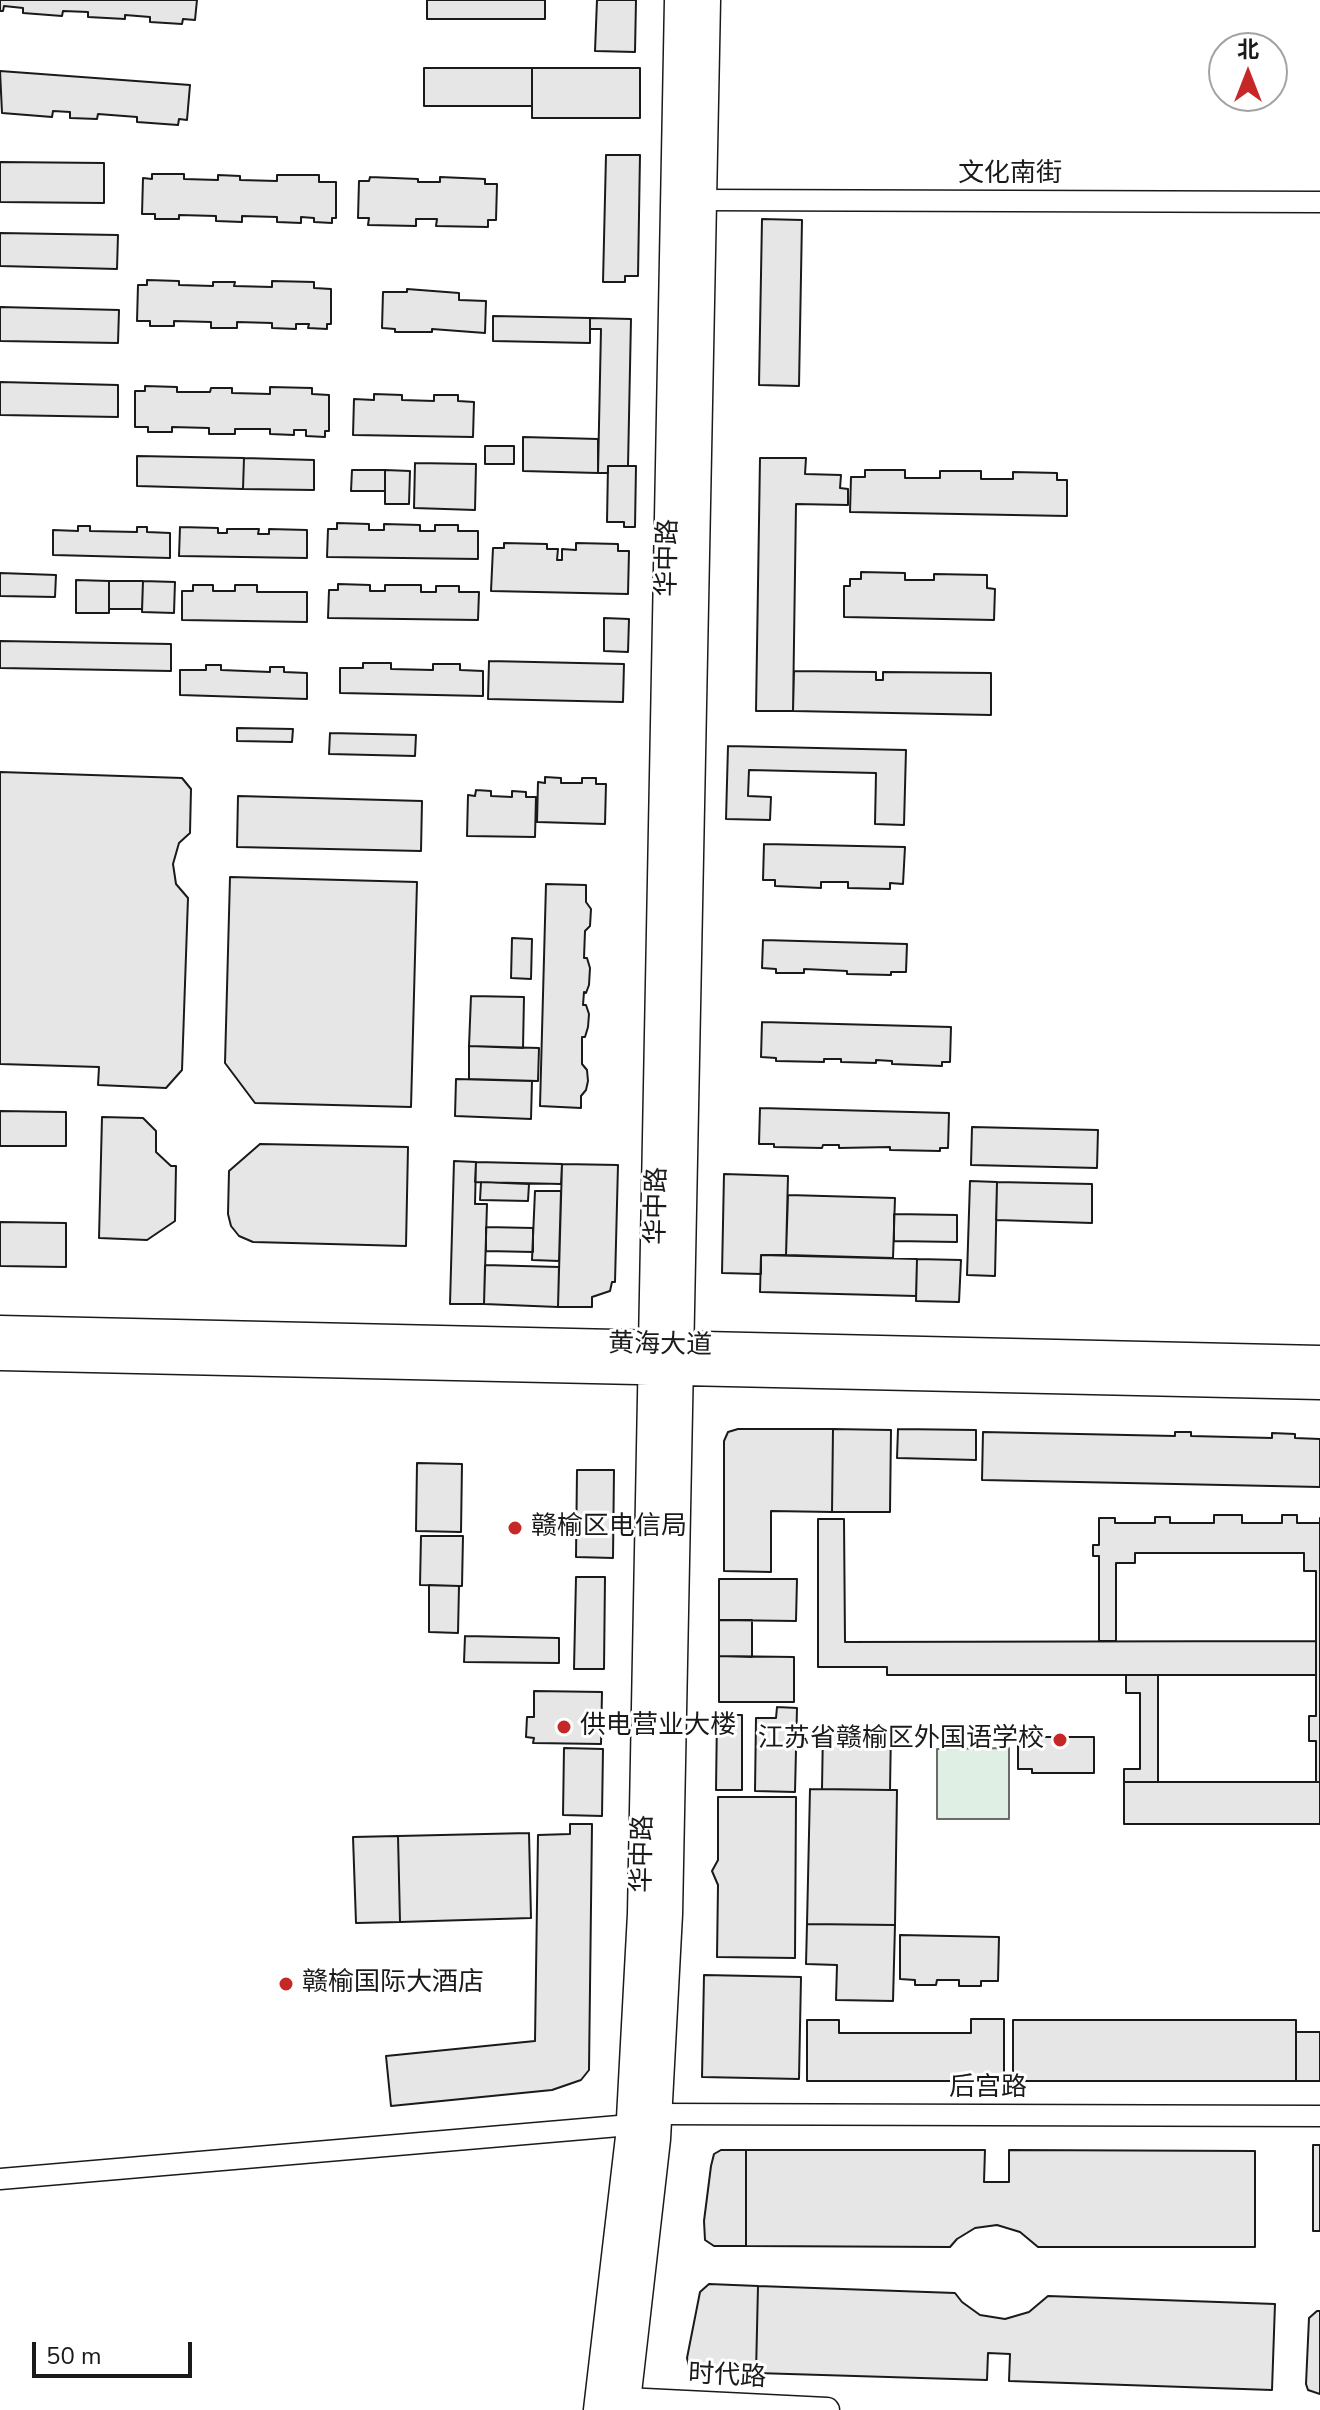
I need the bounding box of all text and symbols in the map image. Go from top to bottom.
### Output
north arrow [1208,32,1288,112]
text: 北 [1237,35,1259,65]
street label: 文化南街 [958,159,1062,191]
street label: 华中路 [653,519,685,597]
street label: 华中路 [642,1167,674,1245]
street label: 黄海大道 [608,1329,712,1363]
place label: 赣榆区电信局 [531,1512,687,1544]
marker: 赣榆区电信局 [506,1519,524,1537]
place label: 供电营业大楼 [580,1711,736,1743]
marker: 供电营业大楼 [555,1718,573,1736]
place label: 江苏省赣榆区外国语学校 [758,1724,1044,1756]
marker: 江苏省赣榆区外国语学校 [1051,1731,1069,1749]
street label: 华中路 [628,1815,660,1893]
place label: 赣榆国际大酒店 [302,1968,484,2000]
marker: 赣榆国际大酒店 [277,1975,295,1993]
street label: 后宫路 [949,2073,1027,2105]
scale bar [36,2326,196,2376]
text: 50 m [46,2340,102,2372]
street label: 时代路 [687,2359,767,2395]

